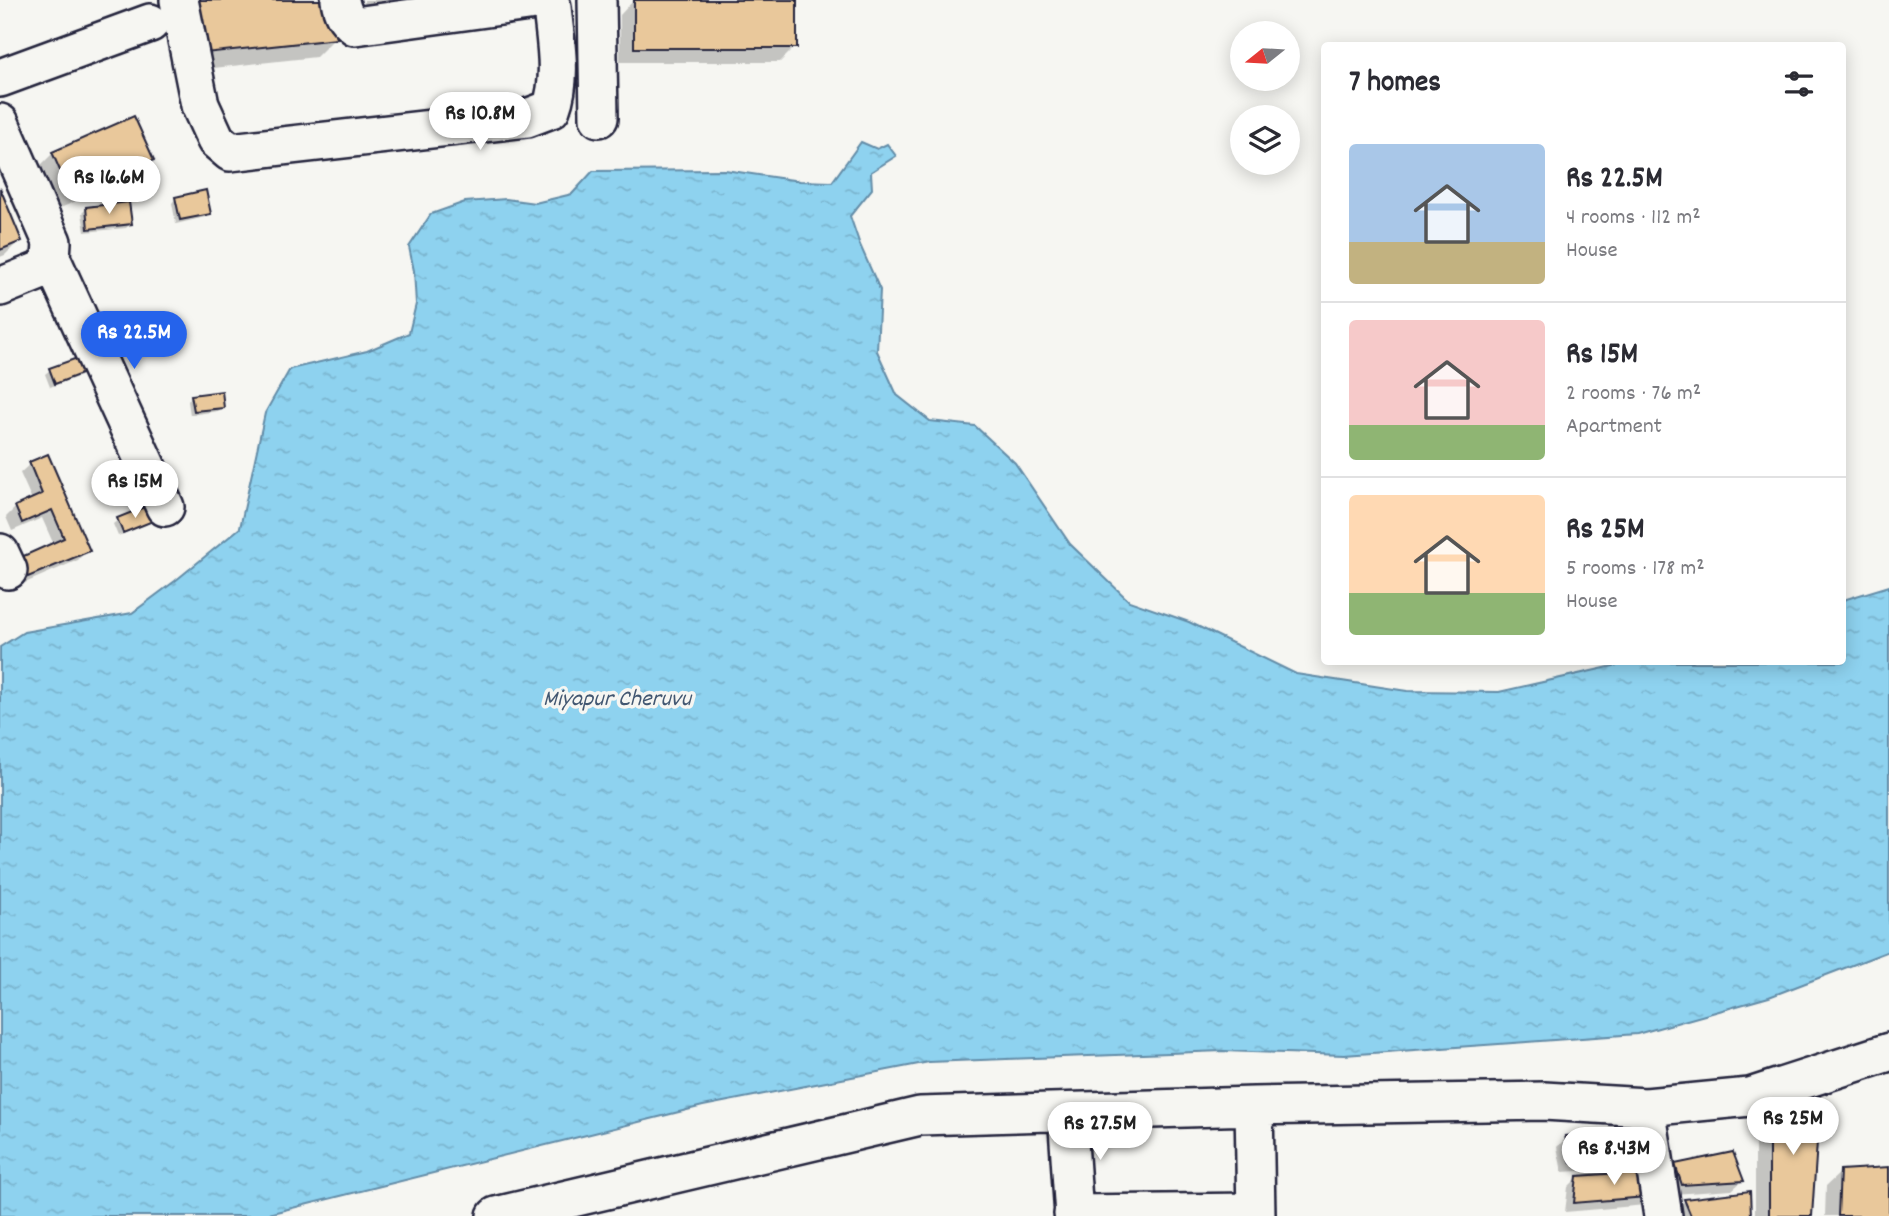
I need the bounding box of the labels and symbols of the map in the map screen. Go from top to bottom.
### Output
north arrow [1230,21,1300,91]
pin: Rs 10.8M [408,92,552,152]
pin: Rs 16.6M [37,156,181,216]
pin: Rs 22.5M [62,312,206,371]
pin: Rs 15M [78,461,192,520]
water label: Miyapur Cheruvu [543,683,693,717]
pin: Rs 25M [1736,1098,1850,1157]
pin: Rs 27.5M [1028,1102,1172,1162]
pin: Rs 8.43M [1542,1128,1686,1187]

